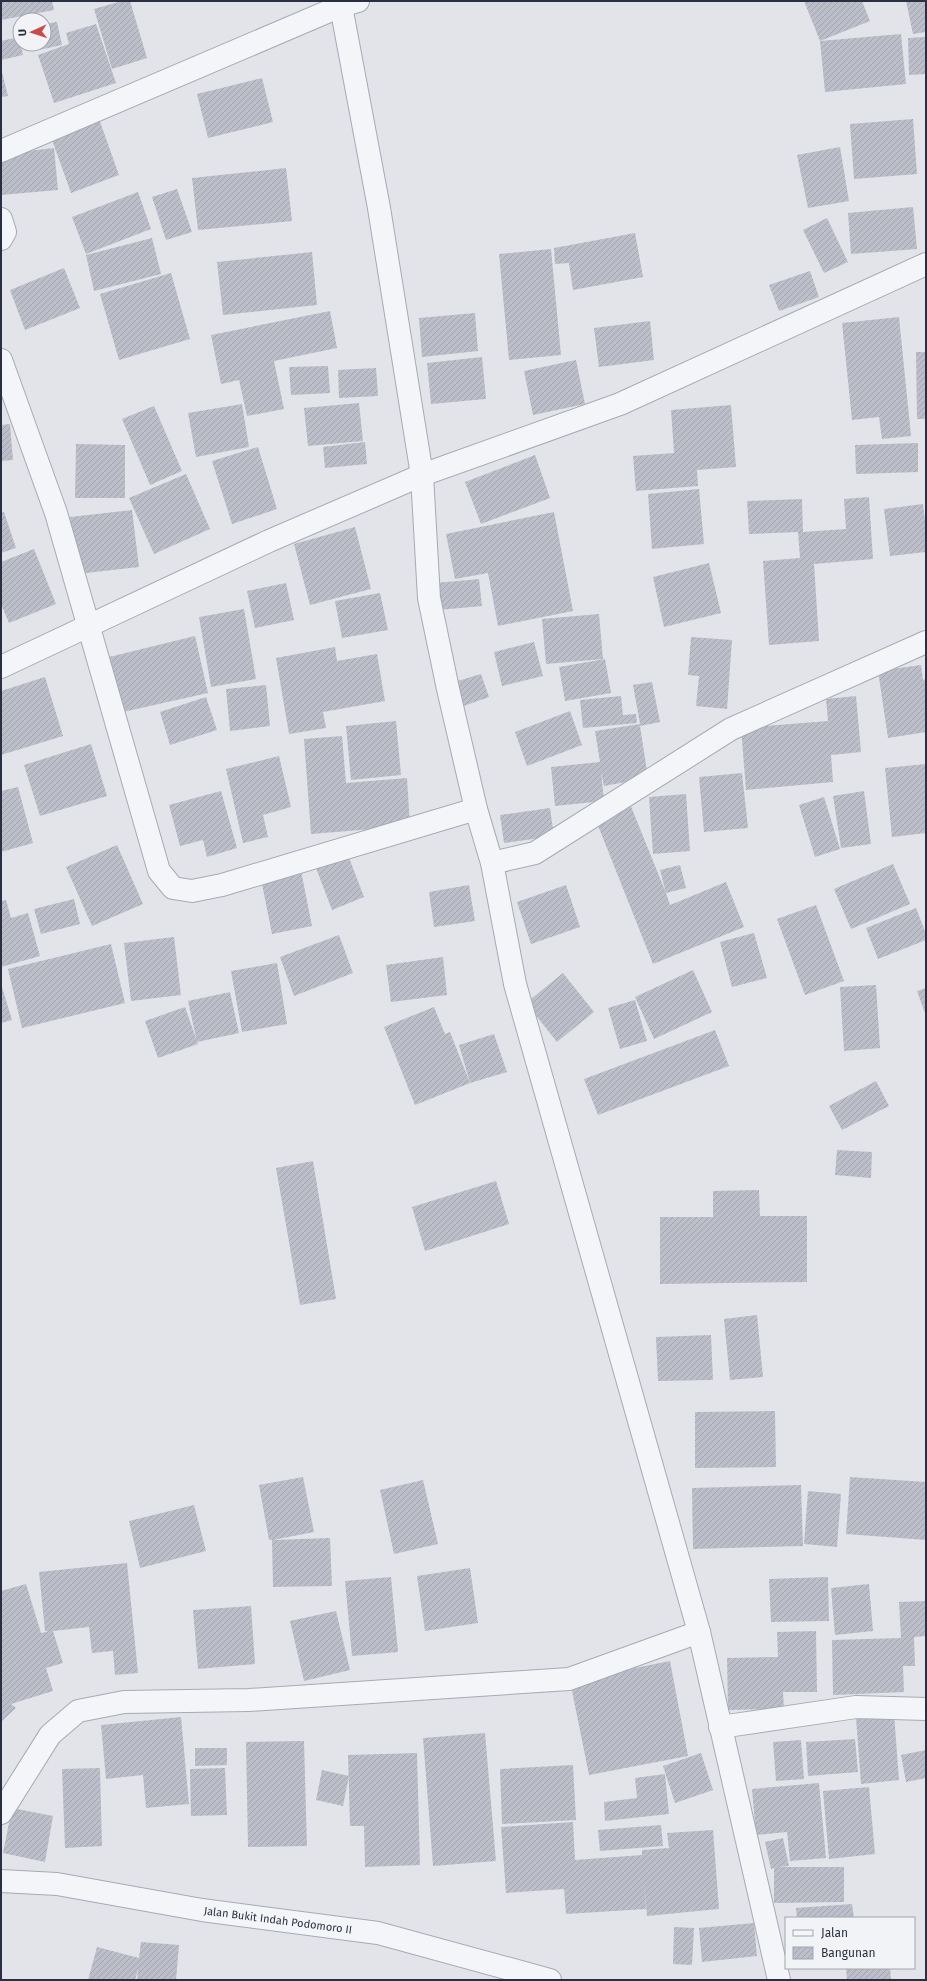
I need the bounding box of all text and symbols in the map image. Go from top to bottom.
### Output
north arrow [12,12,52,52]
text: U [16,29,29,36]
street label: Jalan Bukit Indah Podomoro II [203,1904,353,1937]
legend [785,1917,915,1969]
text: Jalan [821,1926,848,1940]
text: Bangunan [821,1946,876,1960]

